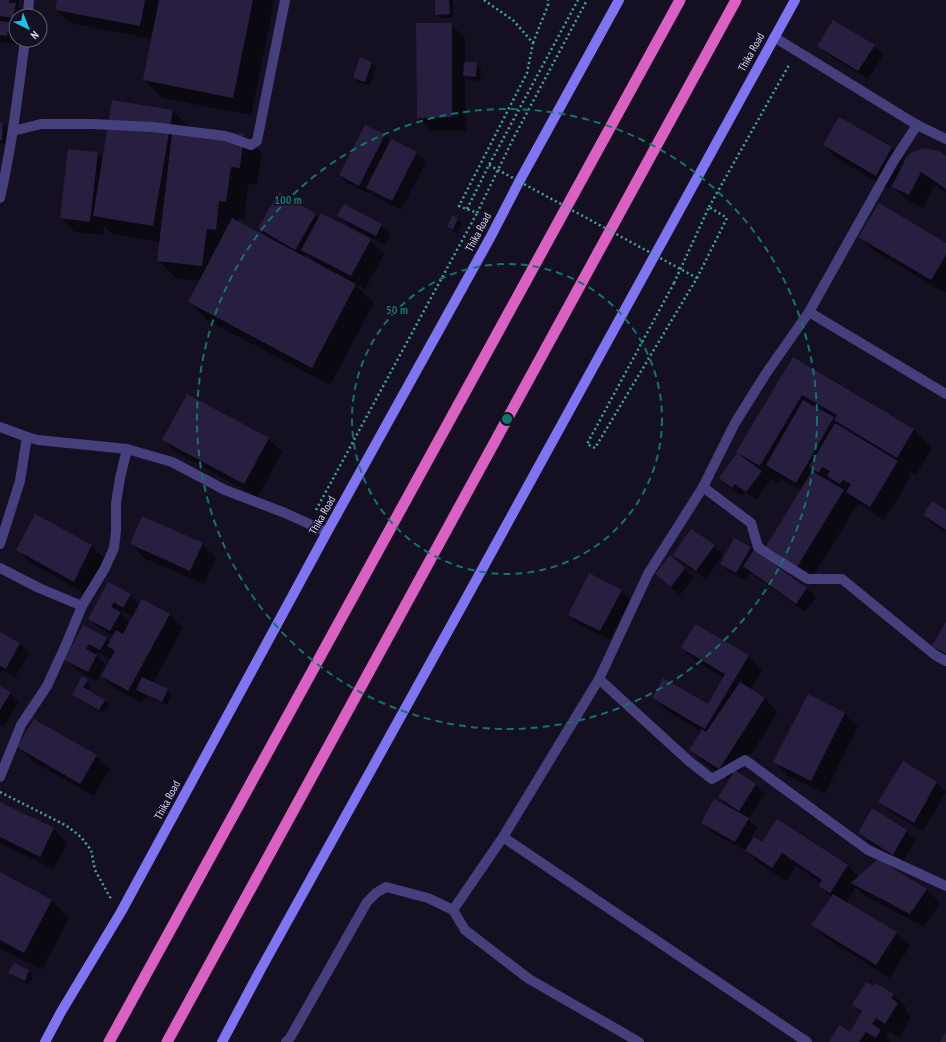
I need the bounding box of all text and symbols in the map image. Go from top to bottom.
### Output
north arrow [8,8,48,48]
text: N [28,28,42,42]
street label: Thika Road [735,30,767,74]
text: 100 m [274,192,302,207]
street label: Thika Road [462,210,494,254]
text: 50 m [386,302,408,317]
centre of rings [500,412,514,426]
street label: Thika Road [306,493,338,537]
street label: Thika Road [151,778,183,822]

